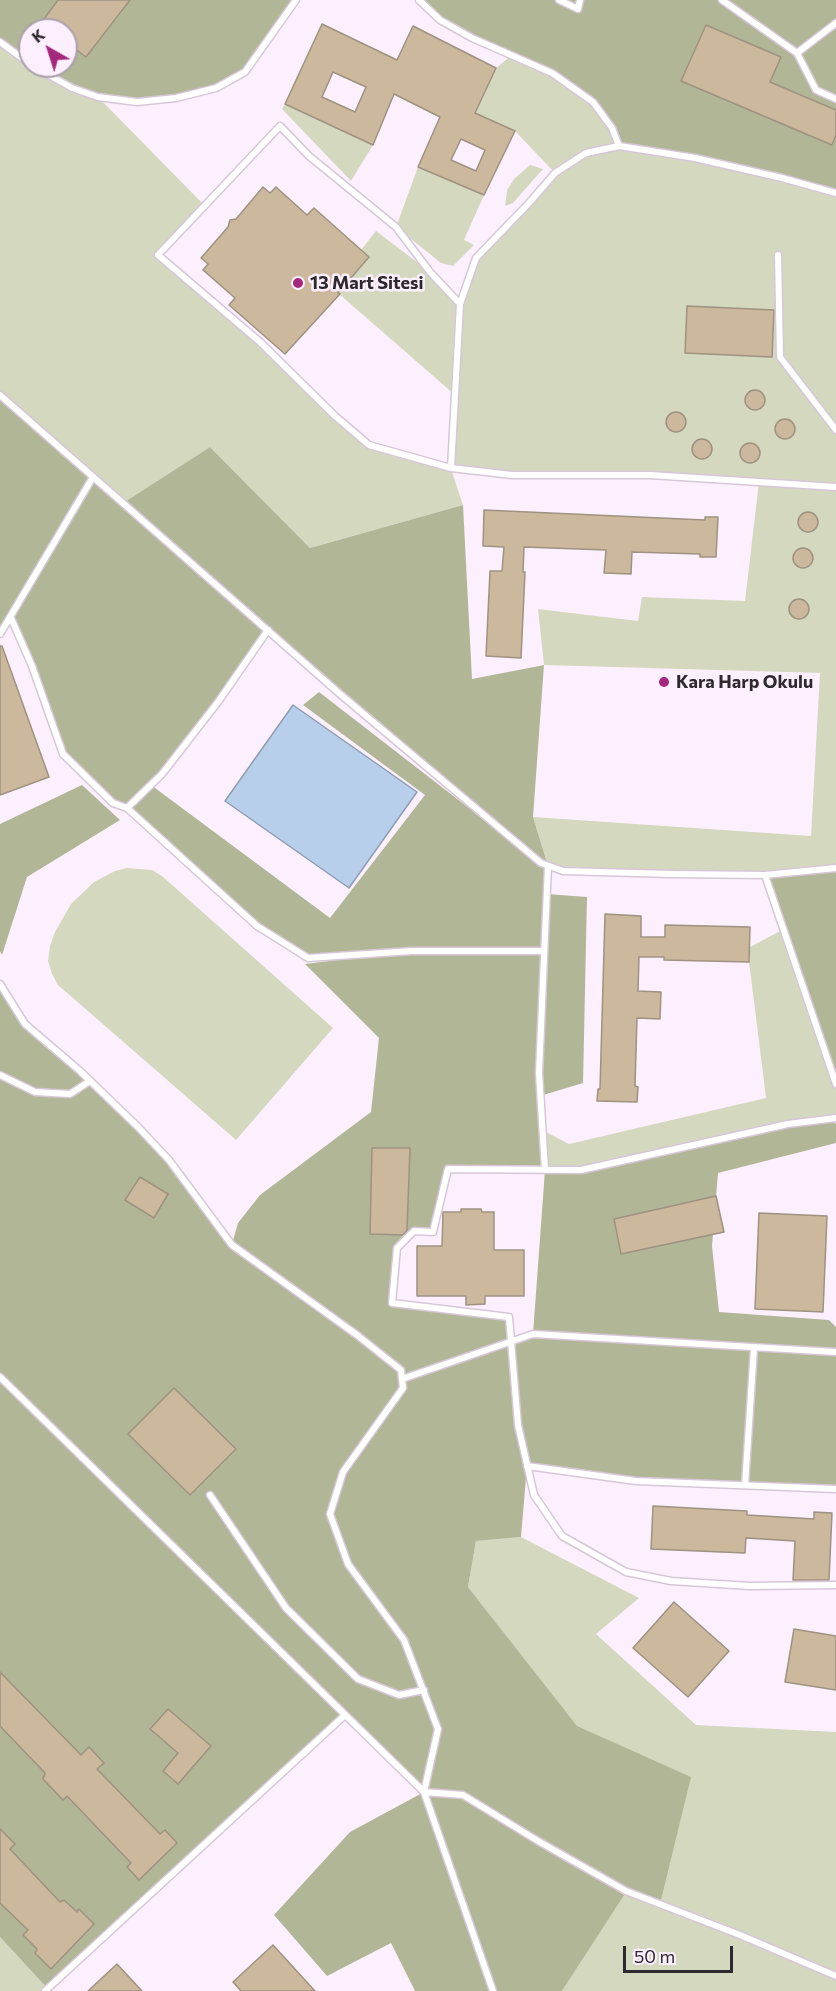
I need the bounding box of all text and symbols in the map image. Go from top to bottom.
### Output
north arrow [18,18,78,78]
text: K [27,24,48,46]
place label: 13 Mart Sitesi [310,272,423,294]
marker: 13 Mart Sitesi [291,276,305,290]
place label: Kara Harp Okulu [676,671,813,693]
marker: Kara Harp Okulu [657,675,671,689]
scale bar [626,1934,736,1972]
text: 50 m [634,1945,675,1967]

